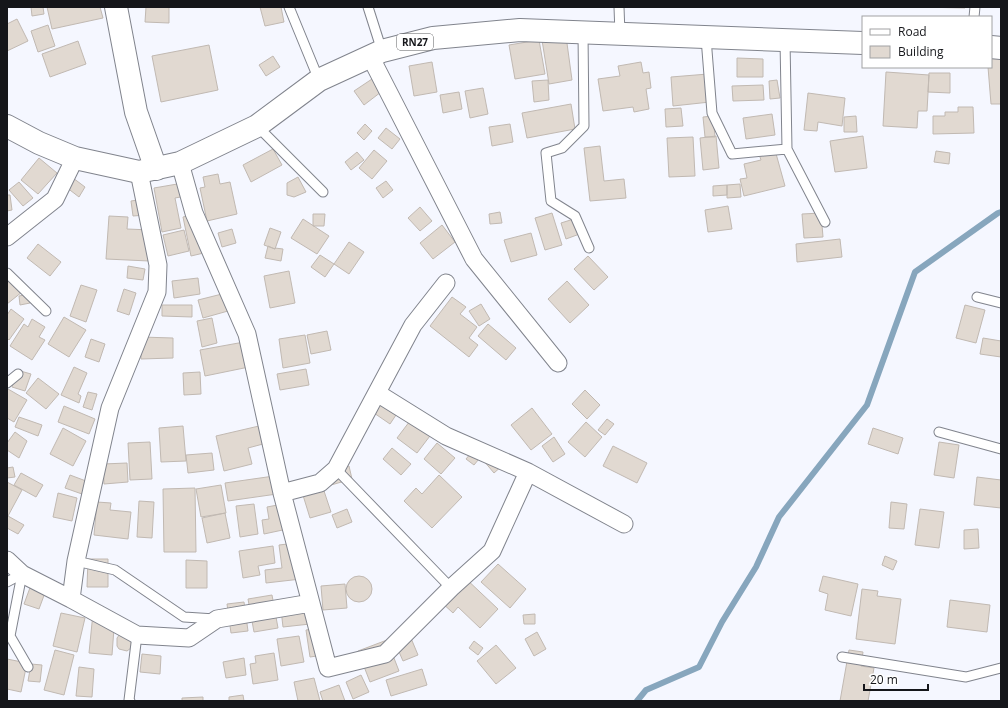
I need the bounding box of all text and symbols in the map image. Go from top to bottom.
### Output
legend [862,16,992,68]
text: Road [898,23,927,40]
road number: RN27 [397,34,433,50]
text: Building [898,43,944,60]
scale bar [864,666,928,692]
text: 20 m [870,671,898,688]

